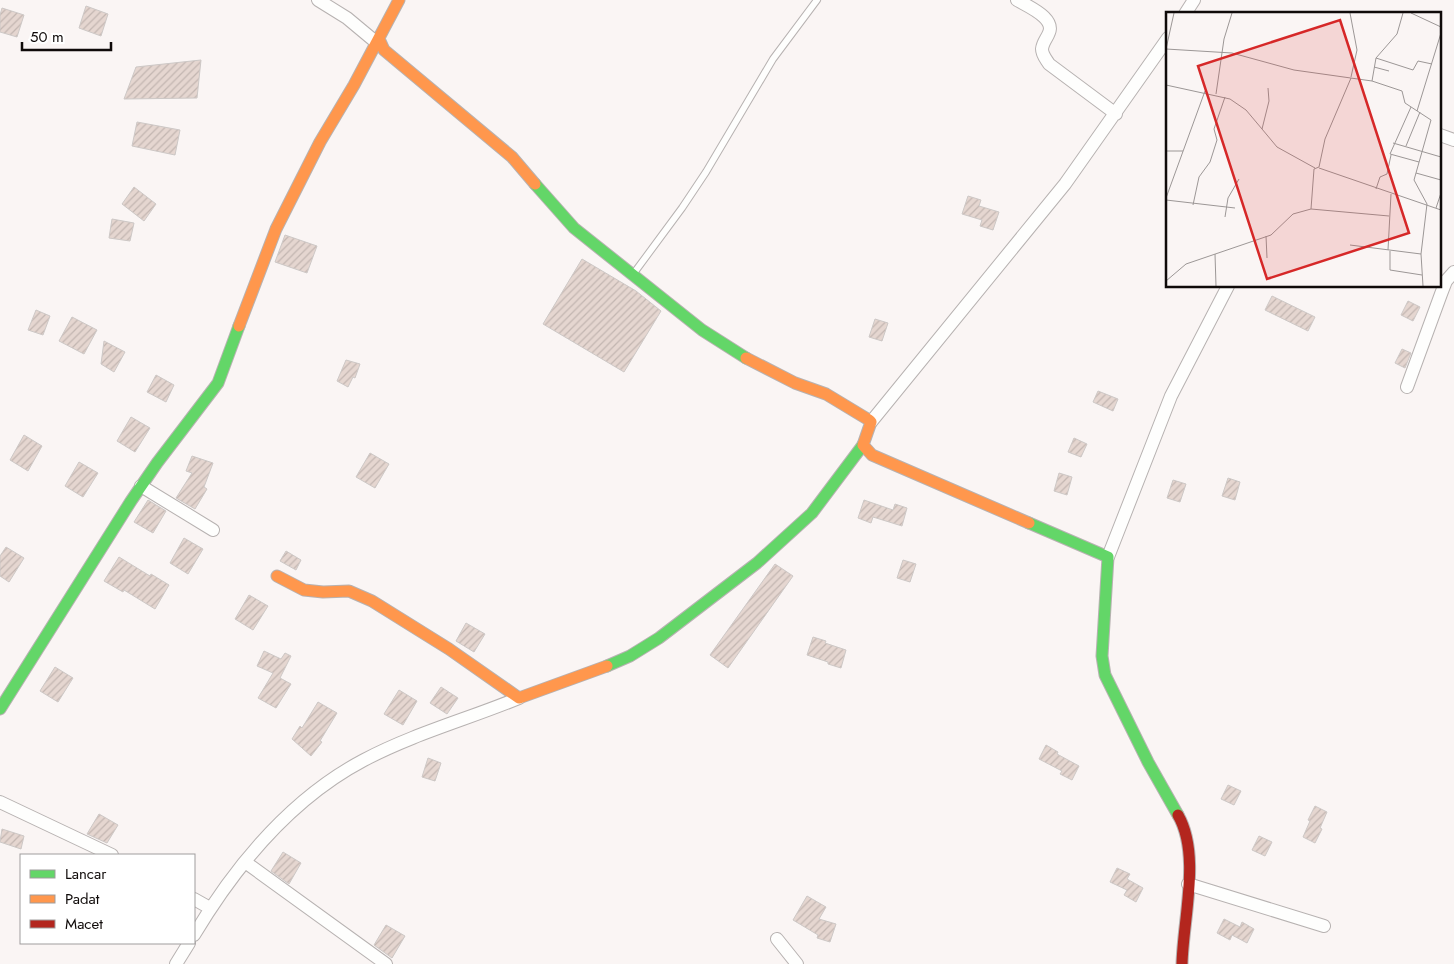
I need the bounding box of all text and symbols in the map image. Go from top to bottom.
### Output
inset map [1166,12,1442,288]
scale bar [22,20,111,52]
text: 50 m [30,26,64,48]
legend [20,854,195,944]
text: Lancar [65,863,107,885]
text: Padat [65,888,100,910]
text: Macet [65,913,103,935]

